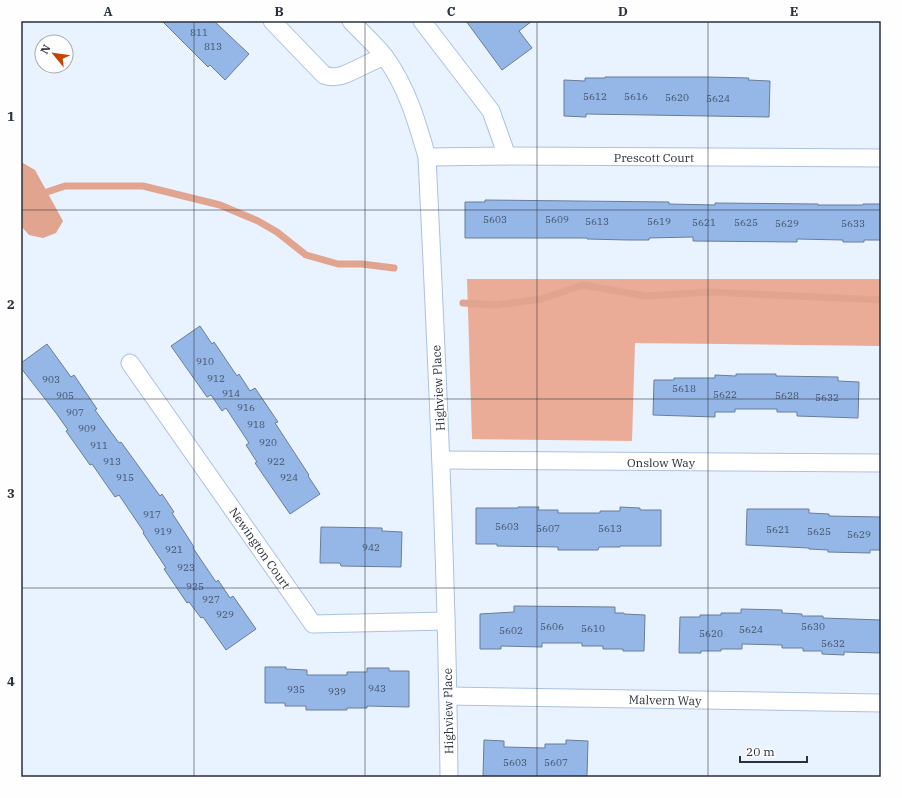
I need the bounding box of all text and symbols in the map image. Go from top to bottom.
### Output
text: A [103,3,113,20]
text: B [274,3,284,20]
text: C [447,3,456,20]
text: D [618,3,628,20]
text: E [790,3,798,20]
house number: 811 [190,26,208,39]
north arrow [34,34,74,74]
house number: 813 [204,40,222,53]
text: N [37,42,54,56]
house number: 5612 [583,90,607,103]
house number: 5616 [624,90,648,103]
house number: 5620 [665,91,689,104]
house number: 5624 [706,92,730,105]
text: 1 [7,108,15,125]
street label: Prescott Court [614,150,694,165]
house number: 5603 [483,213,507,226]
house number: 5609 [545,213,569,226]
house number: 5613 [585,215,609,228]
house number: 5619 [647,215,671,228]
house number: 5621 [692,216,716,229]
house number: 5625 [734,216,758,229]
house number: 5629 [775,217,799,230]
house number: 5633 [841,217,865,230]
text: 2 [7,296,15,313]
street label: Highview Place [428,345,448,431]
house number: 910 [196,355,214,368]
house number: 912 [207,372,225,385]
house number: 903 [42,373,60,386]
house number: 5618 [672,382,696,395]
house number: 914 [222,387,240,400]
house number: 5622 [713,388,737,401]
house number: 905 [56,389,74,402]
house number: 5628 [775,389,799,402]
house number: 5632 [815,391,839,404]
house number: 916 [237,401,255,414]
house number: 907 [66,406,84,419]
house number: 918 [247,418,265,431]
house number: 909 [78,422,96,435]
house number: 920 [259,436,277,449]
house number: 911 [90,439,108,452]
house number: 913 [103,455,121,468]
house number: 922 [267,455,285,468]
street label: Onslow Way [627,455,696,470]
house number: 915 [116,471,134,484]
house number: 924 [280,471,298,484]
text: 3 [7,485,15,502]
street label: Newington Court [226,504,294,592]
house number: 917 [143,508,161,521]
house number: 5603 [495,520,519,533]
house number: 5607 [536,522,560,535]
house number: 5613 [598,522,622,535]
house number: 5621 [766,523,790,536]
house number: 919 [154,525,172,538]
house number: 5625 [807,525,831,538]
house number: 5629 [847,528,871,541]
house number: 942 [362,541,380,554]
house number: 921 [165,543,183,556]
house number: 923 [177,561,195,574]
house number: 925 [186,580,204,593]
house number: 927 [202,593,220,606]
house number: 929 [216,608,234,621]
house number: 5606 [540,620,564,633]
house number: 5630 [801,620,825,633]
house number: 5610 [581,622,605,635]
house number: 5624 [739,623,763,636]
house number: 5602 [499,624,523,637]
house number: 5620 [699,627,723,640]
house number: 5632 [821,637,845,650]
street label: Highview Place [440,668,456,754]
text: 4 [7,673,15,690]
house number: 943 [368,682,386,695]
house number: 935 [287,683,305,696]
house number: 939 [328,685,346,698]
street label: Malvern Way [628,692,702,708]
scale bar [740,738,807,764]
text: 20 m [746,744,775,759]
house number: 5603 [503,756,527,769]
house number: 5607 [544,756,568,769]

